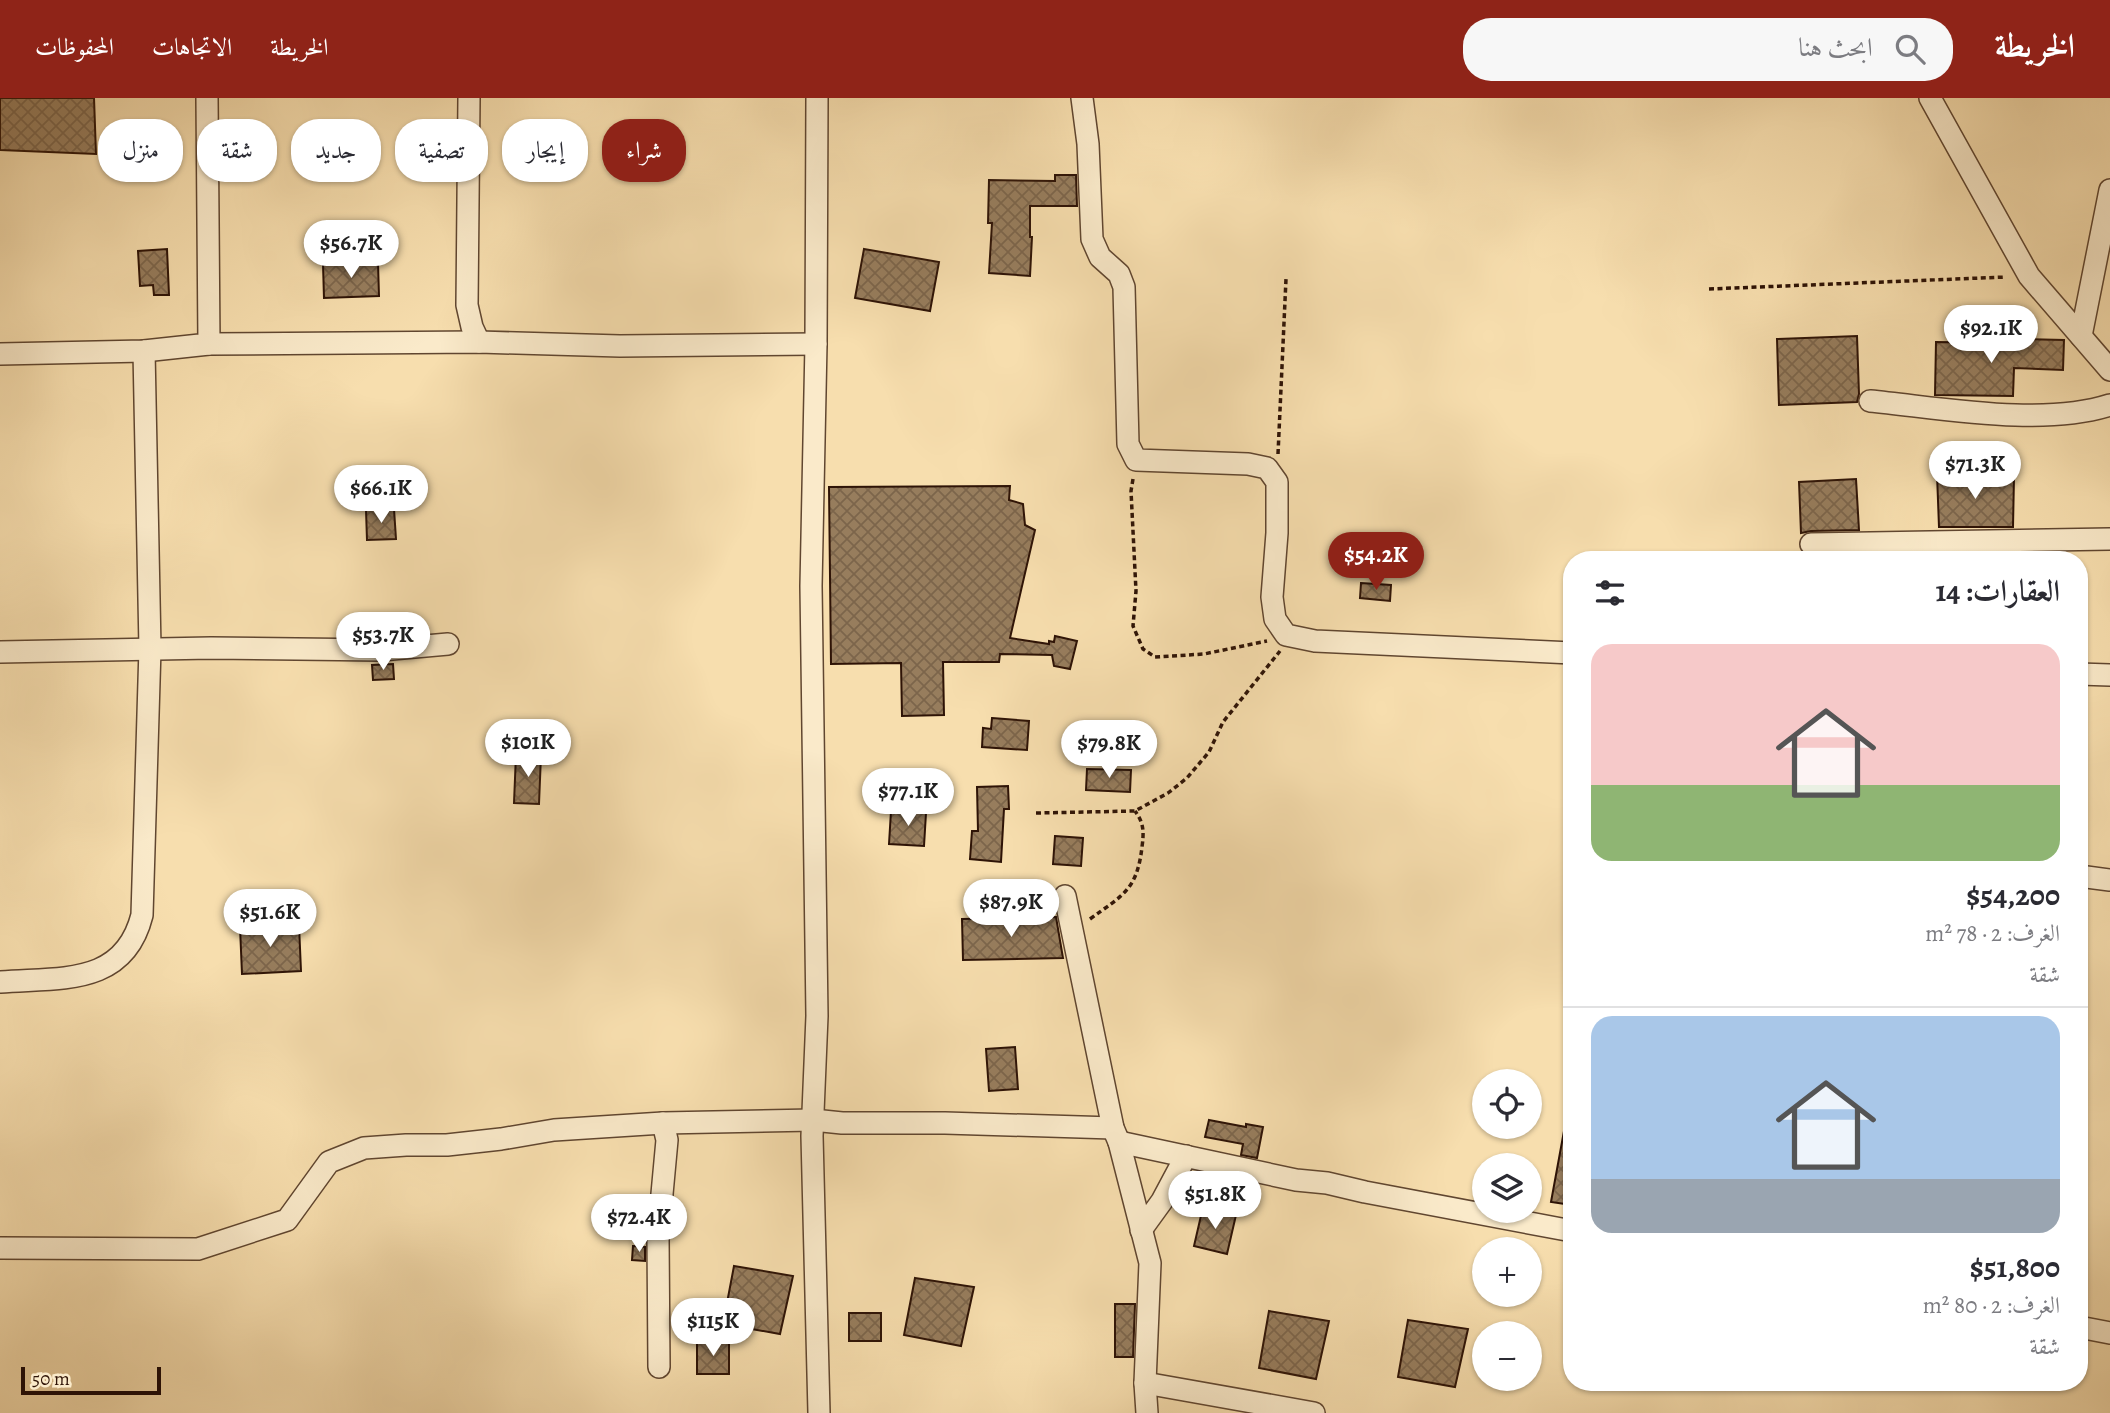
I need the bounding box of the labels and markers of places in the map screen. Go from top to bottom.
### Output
pin: $56.7K [294,220,408,280]
pin: $92.1K [1934,306,2048,365]
pin: $71.3K [1918,442,2032,501]
pin: $66.1K [324,466,438,525]
pin: $54.2K [1319,532,1433,592]
pin: $53.7K [326,612,440,672]
pin: $101K [479,720,577,779]
pin: $79.8K [1052,720,1166,780]
pin: $77.1K [851,768,965,828]
pin: $87.9K [954,880,1068,939]
pin: $51.6K [213,890,327,949]
pin: $51.8K [1158,1172,1272,1231]
pin: $72.4K [582,1194,696,1254]
pin: $115K [664,1298,762,1358]

